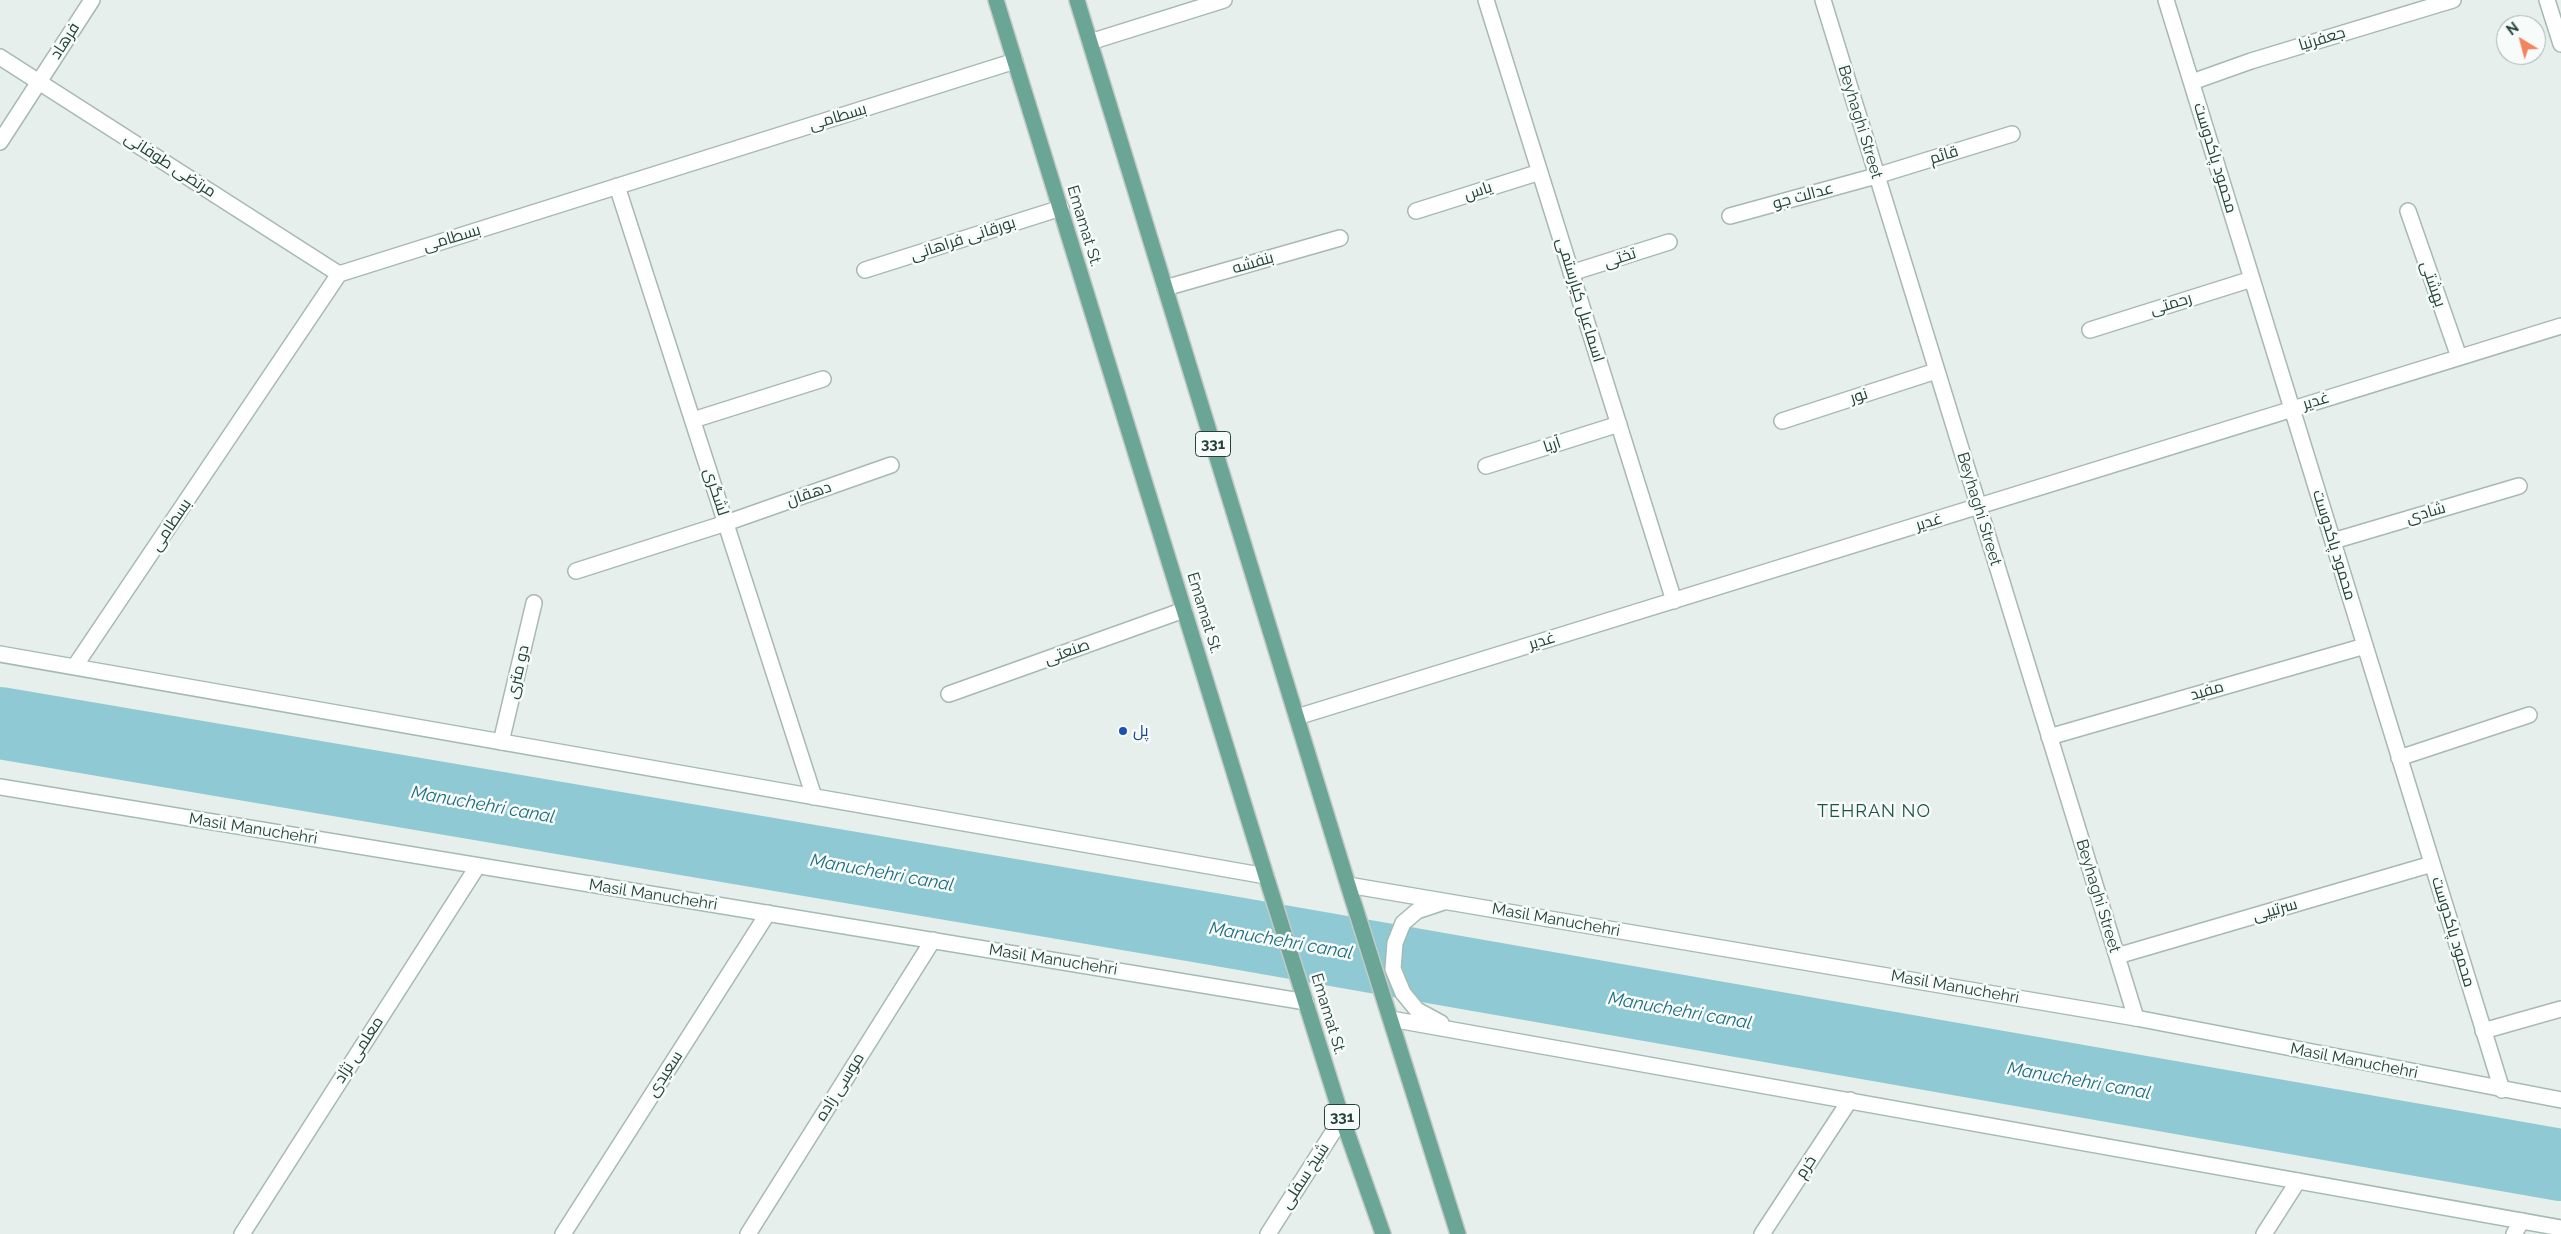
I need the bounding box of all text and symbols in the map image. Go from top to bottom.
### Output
north arrow [2496,15,2546,65]
street label: فرهاد [46,19,84,63]
text: N [2503,19,2522,38]
street label: جعفرنیا [2296,23,2348,55]
street label: Beyhaghi Street [1834,63,1886,181]
street label: بسطامی [807,99,869,135]
street label: محمود پاکدوست [2189,101,2241,215]
street label: مرتضی طوفانی [121,128,219,202]
street label: قائم [1927,142,1961,168]
street label: یاس [1462,177,1494,205]
street label: عدالت جو [1771,179,1835,213]
street label: Emamat St. [1063,183,1105,269]
street label: بورقانی فراهانی [908,213,1018,265]
street label: بسطامی [421,220,483,256]
street label: اسماعیل کیارستمی [1552,236,1608,364]
street label: تختی [1601,244,1639,272]
street label: بنفشه [1230,248,1276,278]
street label: بهشتی [2416,258,2450,310]
street label: رحمتی [2148,289,2194,319]
street label: نور [1848,384,1870,408]
street label: غدیر [2300,388,2332,414]
road number: 331 [1196,432,1230,456]
street label: آریا [1541,433,1563,457]
street label: Beyhaghi Street [1953,450,2005,568]
street label: لشگری [699,466,733,518]
street label: دهقان [784,477,834,511]
street label: محمود پاکدوست [2308,488,2360,602]
street label: بسطامی [147,495,195,555]
street label: شادی [2404,498,2448,528]
street label: غدیر [1913,509,1945,535]
street label: Emamat St. [1183,570,1225,656]
street label: غدیر [1526,628,1558,654]
street label: صنعتی [1042,635,1092,669]
street label: دو متری [503,643,533,701]
street label: مفید [2188,677,2226,705]
place label: پل [1133,721,1148,741]
marker: پل [1117,725,1129,737]
water label: Manuchehri canal [409,782,557,828]
district label: TEHRAN NO [1816,801,1932,823]
street label: Masil Manuchehri [187,809,319,849]
street label: Beyhaghi Street [2072,837,2124,955]
water label: Manuchehri canal [808,850,956,896]
street label: Masil Manuchehri [587,875,719,915]
street label: محمود پاکدوست [2427,875,2479,989]
street label: سرتیپی [2250,894,2300,926]
street label: Masil Manuchehri [1490,899,1622,941]
water label: Manuchehri canal [1207,918,1355,964]
street label: Masil Manuchehri [987,940,1119,980]
street label: Masil Manuchehri [1889,966,2021,1008]
street label: Emamat St. [1307,971,1349,1057]
water label: Manuchehri canal [1606,988,1754,1034]
street label: معلمی نژاد [330,1013,388,1087]
street label: Masil Manuchehri [2288,1039,2420,1083]
street label: سعیدی [643,1047,687,1101]
street label: موسی زاده [812,1049,868,1125]
water label: Manuchehri canal [2005,1058,2153,1104]
road number: 331 [1324,1104,1360,1130]
street label: شیخ سفلی [1277,1139,1333,1213]
street label: خرم [1791,1152,1821,1182]

